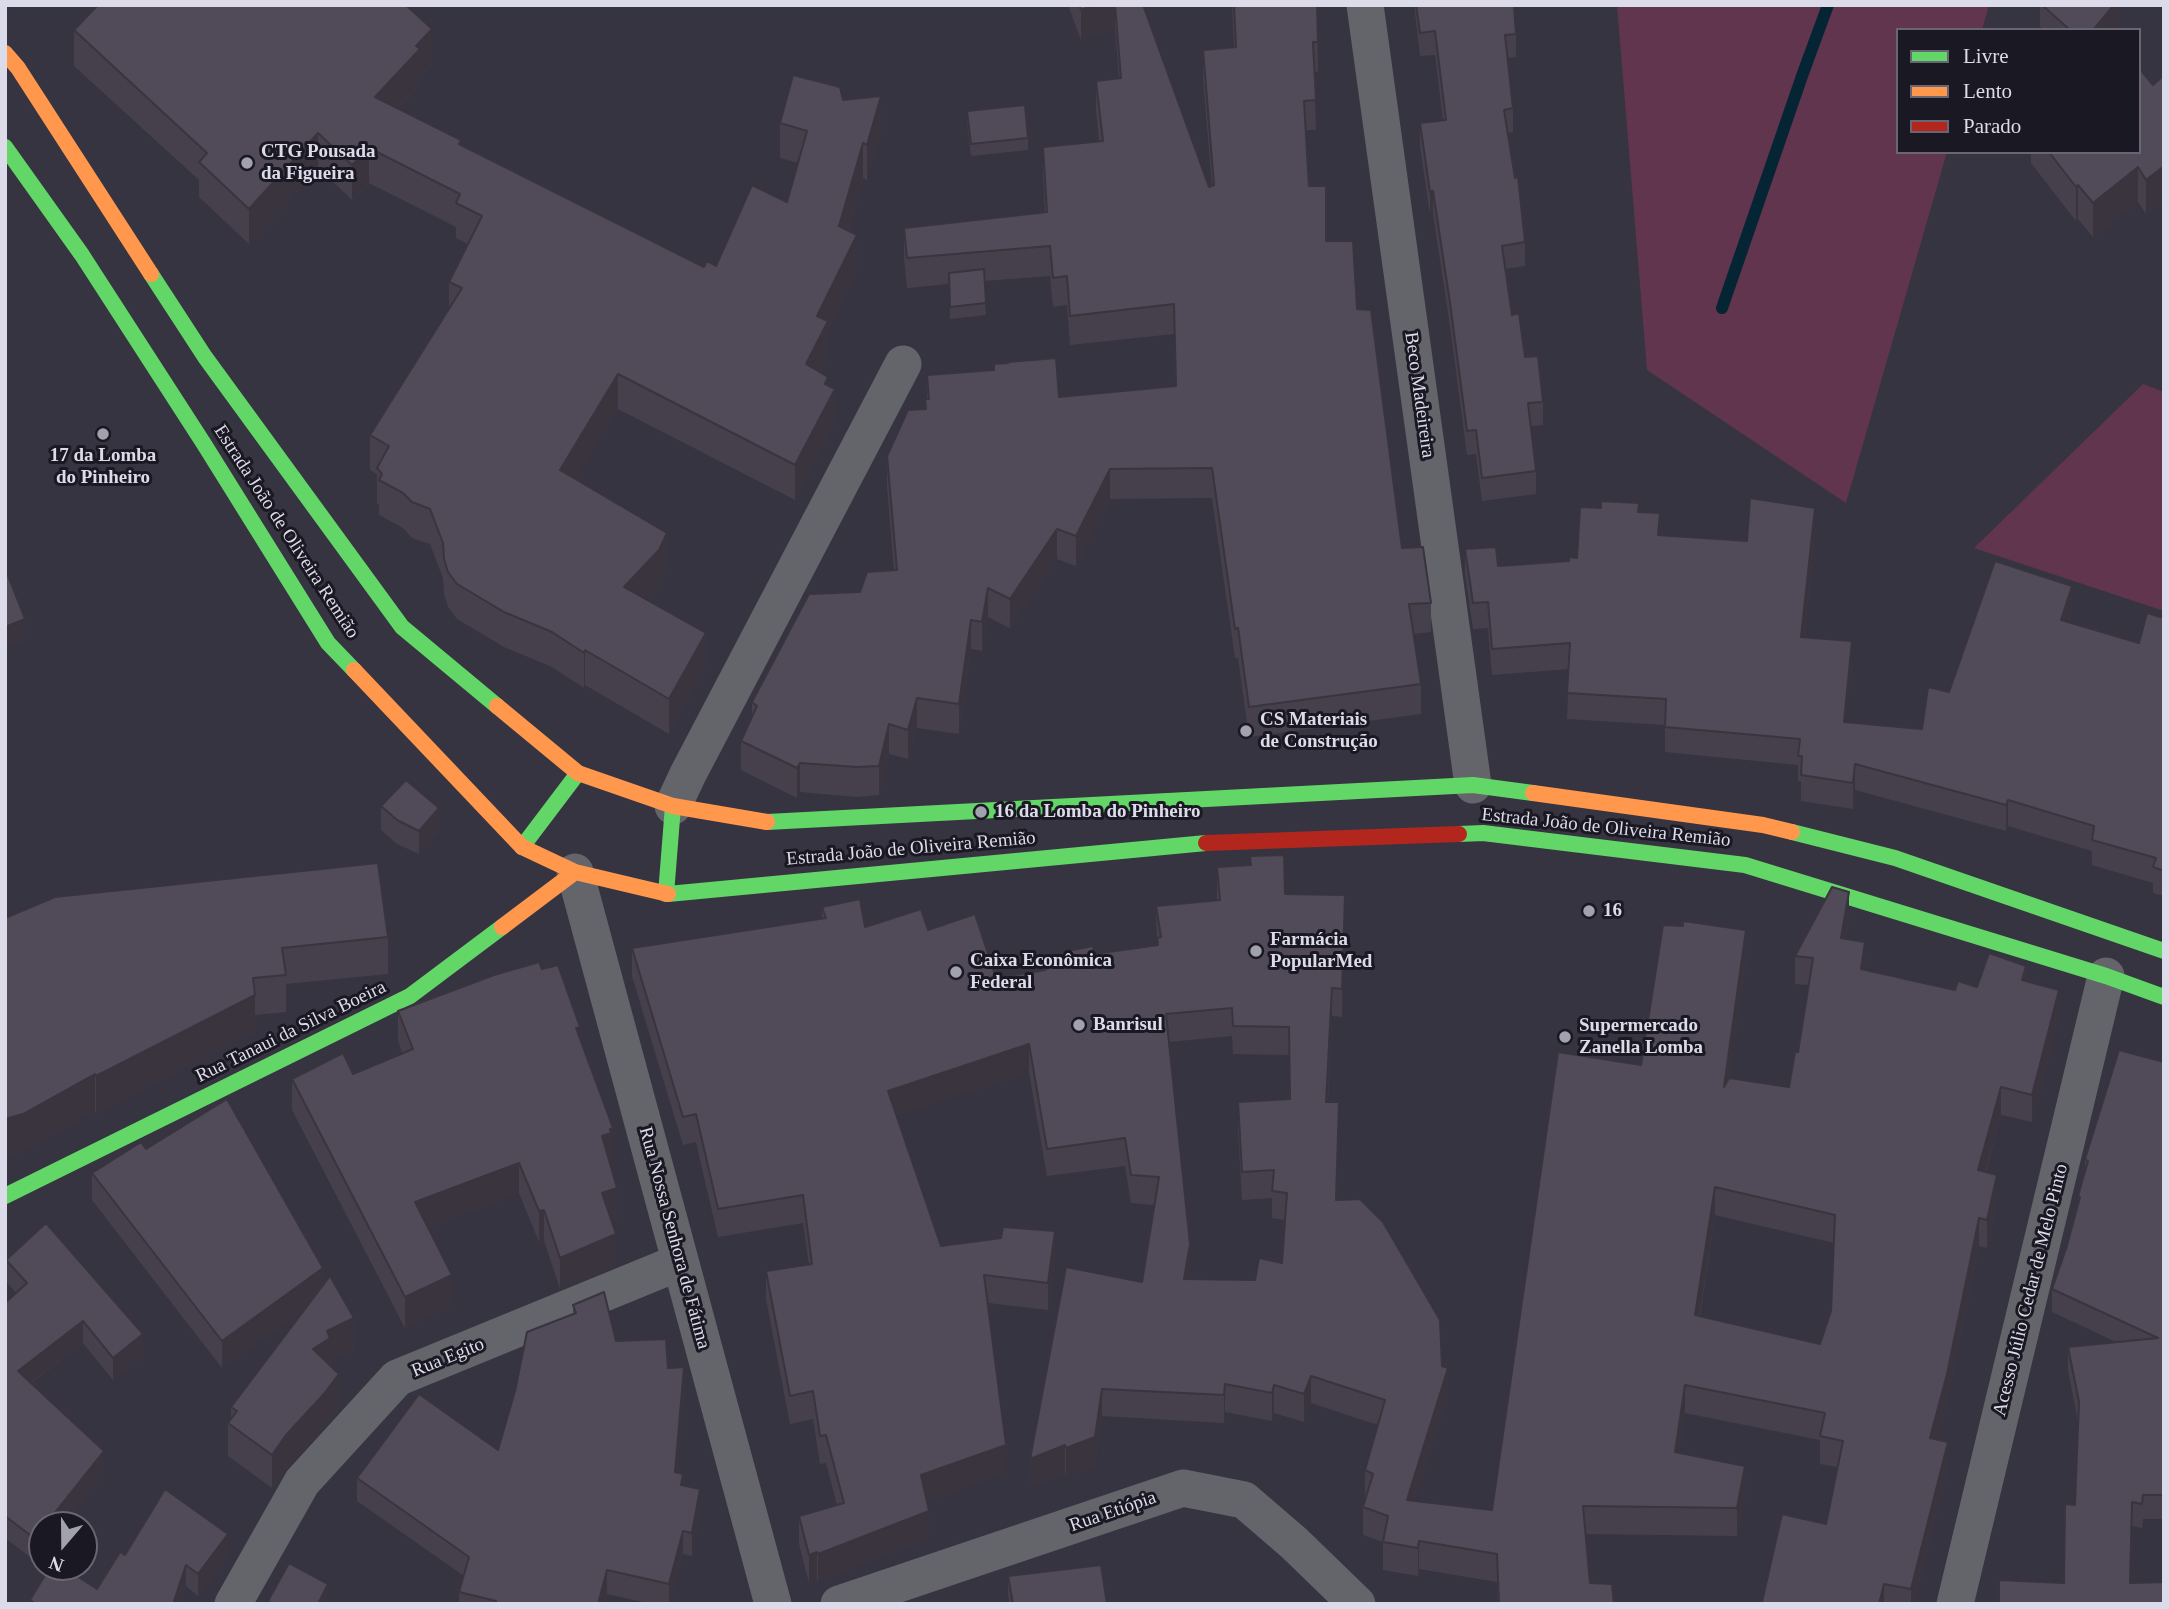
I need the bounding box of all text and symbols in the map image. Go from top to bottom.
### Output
legend [1896,28,2141,154]
text: Livre [1963,44,2008,68]
text: Lento [1963,79,2012,103]
text: Parado [1963,114,2021,138]
place label: CTG Pousada da Figueira [261,141,376,185]
marker: CTG Pousada da Figueira [239,155,255,171]
street label: Beco Madeireira [1399,330,1439,460]
street label: Estrada João de Oliveira Remião [208,421,364,643]
marker: 17 da Lomba do Pinheiro [95,426,111,442]
place label: 17 da Lomba do Pinheiro [50,445,156,489]
place label: CS Materiais de Construção [1260,709,1378,753]
marker: CS Materiais de Construção [1238,723,1254,739]
place label: 16 da Lomba do Pinheiro [995,801,1201,823]
marker: 16 da Lomba do Pinheiro [973,804,989,820]
street label: Estrada João de Oliveira Remião [1480,804,1732,852]
street label: Estrada João de Oliveira Remião [785,827,1037,871]
place label: 16 [1603,900,1622,922]
marker: 16 [1581,903,1597,919]
place label: Farmácia PopularMed [1270,929,1372,973]
marker: Farmácia PopularMed [1248,943,1264,959]
place label: Caixa Econômica Federal [970,950,1112,994]
marker: Caixa Econômica Federal [948,964,964,980]
street label: Rua Tanaui da Silva Boeira [192,976,390,1088]
place label: Banrisul [1093,1014,1163,1036]
place label: Supermercado Zanella Lomba [1579,1015,1703,1059]
marker: Banrisul [1071,1017,1087,1033]
marker: Supermercado Zanella Lomba [1557,1029,1573,1045]
street label: Rua Nossa Senhora de Fátima [633,1124,715,1352]
street label: Acesso Júlio Cedar de Melo Pinto [1989,1162,2073,1418]
street label: Rua Egito [408,1333,488,1383]
street label: Rua Etiópia [1067,1487,1159,1537]
north arrow [28,1511,98,1581]
text: N [46,1552,66,1577]

